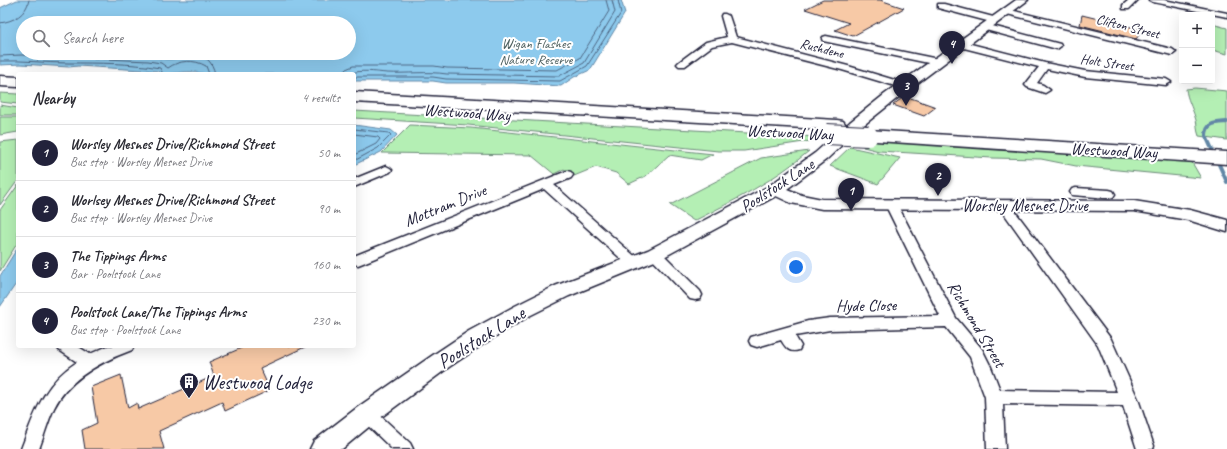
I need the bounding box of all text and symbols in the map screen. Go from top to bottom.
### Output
street label: Clifton Street [1094,10,1163,43]
map controls [1179,12,1215,84]
button: + [1179,12,1215,48]
search box [16,16,356,60]
icon: search [30,27,52,49]
text: Search here [62,29,123,48]
pin: 4 [939,31,965,64]
park label: Wigan Flashes Nature Reserve [500,35,574,68]
street label: Rushdene [798,35,847,62]
button: − [1179,48,1215,84]
street label: Holt Street [1079,50,1136,75]
pin: 3 [893,73,919,106]
text: Nearby [32,88,75,109]
text: 4 results [302,90,340,106]
street label: Westwood Way [423,99,512,126]
street label: Westwood Way [746,120,835,145]
text: Worsley Mesnes Drive/Richmond Street [70,135,274,154]
street label: Westwood Way [1070,138,1159,163]
text: 1 [42,145,48,161]
text: 50 m [318,145,340,161]
street label: Poolstock Lane [736,153,819,217]
text: Bus stop · Worsley Mesnes Drive [70,154,212,170]
pin: 2 [925,163,951,196]
pin: 1 [838,178,864,211]
street label: Mottram Drive [401,179,491,231]
text: Worlsey Mesnes Drive/Richmond Street [70,191,274,210]
street label: Worsley Mesnes Drive [962,195,1089,216]
text: 2 [42,201,48,217]
text: 90 m [318,201,340,217]
text: Bus stop · Worsley Mesnes Drive [70,210,212,226]
text: The Tippings Arms [70,247,166,266]
text: 3 [42,257,48,273]
text: 160 m [312,257,340,273]
your location [786,257,806,277]
text: Bar · Poolstock Lane [70,266,160,282]
street label: Richmond Street [943,277,1012,373]
street label: Hyde Close [836,294,898,317]
street label: Poolstock Lane [433,300,531,374]
text: Poolstock Lane/The Tippings Arms [70,303,246,322]
text: 4 [42,313,48,329]
text: 230 m [312,313,340,329]
text: Bus stop · Poolstock Lane [70,322,180,338]
place label: Westwood Lodge [203,370,313,395]
building icon: Westwood Lodge [178,371,200,399]

